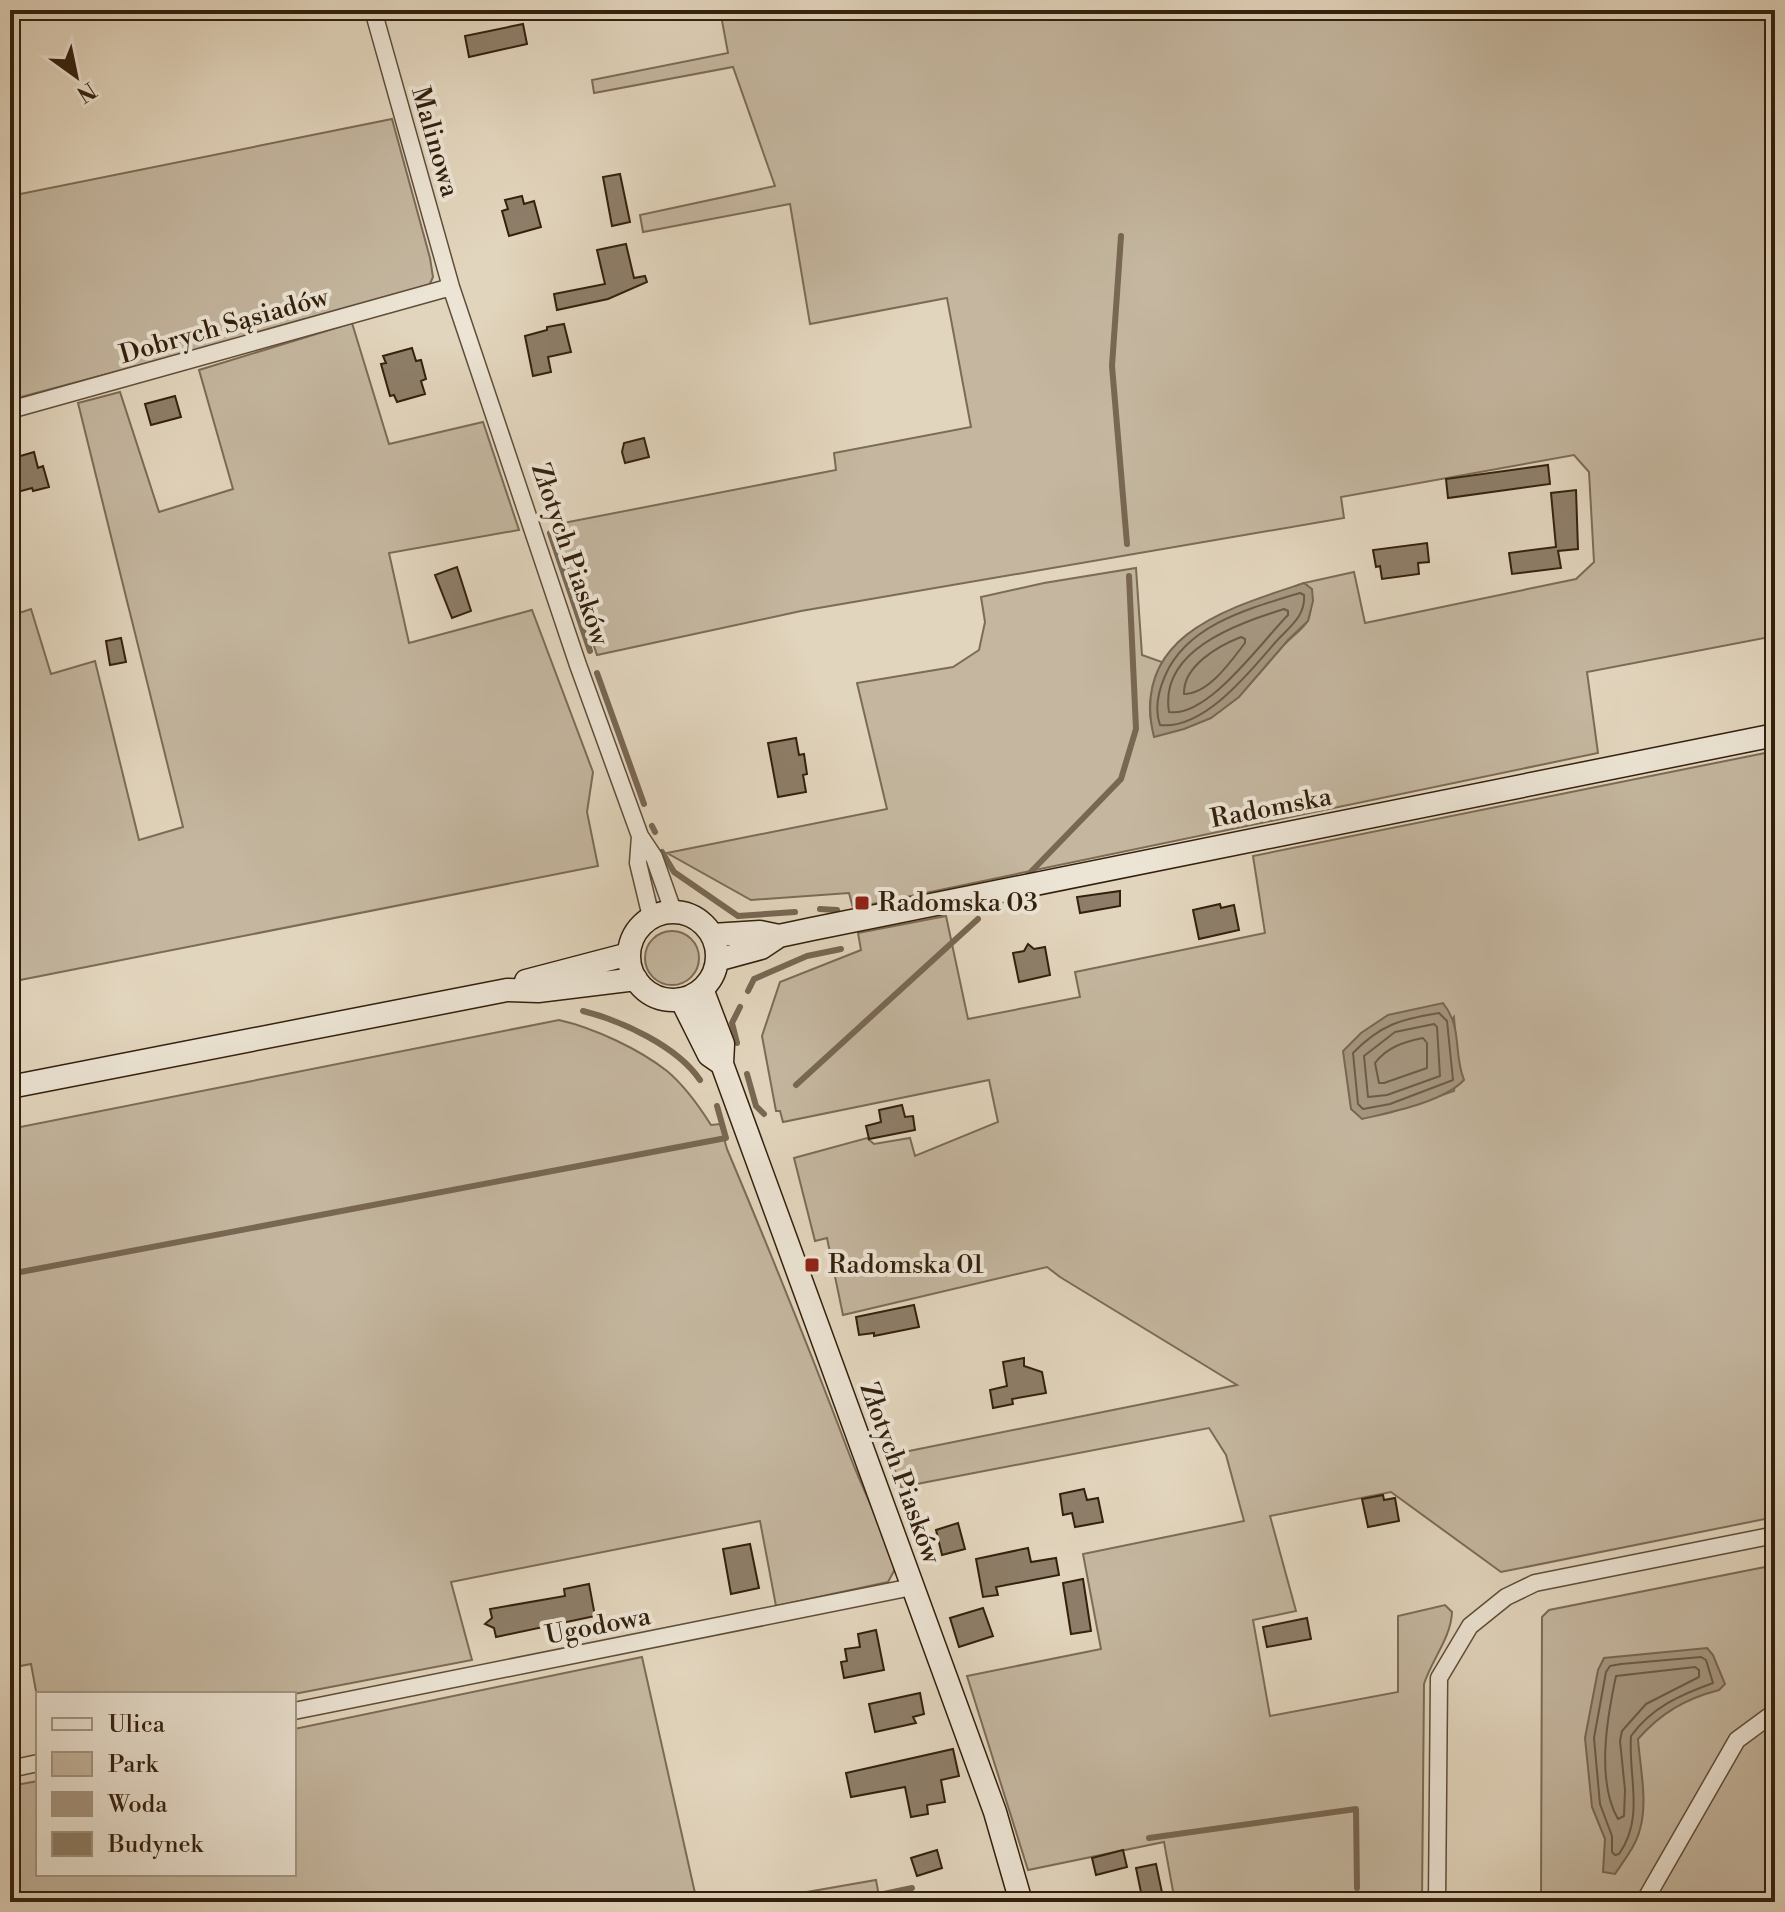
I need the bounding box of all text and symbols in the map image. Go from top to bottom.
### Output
north arrow [36,36,116,116]
text: N [71,75,101,108]
street label: Malinowa [404,83,466,202]
street label: Dobrych Sąsiadów [116,281,333,371]
street label: Złotych Piasków [524,459,616,650]
street label: Radomska [1208,780,1335,835]
place label: Radomska 03 [878,887,1038,919]
marker: Radomska 03 [853,894,871,912]
place label: Radomska 01 [828,1249,984,1281]
marker: Radomska 01 [803,1256,821,1274]
street label: Złotych Piasków [852,1378,948,1569]
street label: Ugodowa [542,1600,654,1652]
legend [36,1692,296,1876]
text: Ulica [108,1710,166,1740]
text: Park [108,1750,159,1780]
text: Woda [107,1790,168,1820]
text: Budynek [107,1830,205,1860]

